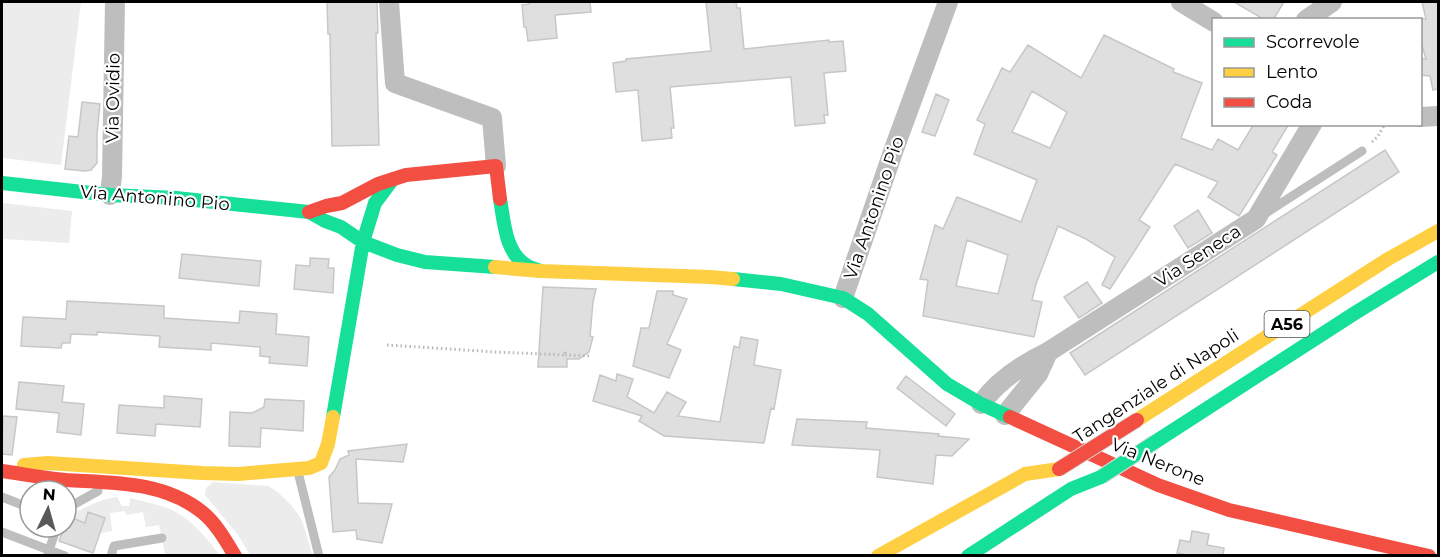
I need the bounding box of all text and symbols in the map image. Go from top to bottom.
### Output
legend [1212,18,1422,126]
text: Scorrevole [1266,31,1360,53]
street label: Via Ovidio [101,53,125,143]
text: Lento [1266,61,1318,83]
text: Coda [1266,91,1312,113]
street label: Via Antonino Pio [839,134,909,282]
street label: Via Antonino Pio [79,181,231,215]
street label: Via Seneca [1151,220,1245,292]
road number: A56 [1264,311,1310,337]
street label: Tangenziale di Napoli [1069,324,1243,448]
street label: Via Nerone [1108,433,1208,491]
north arrow [18,479,78,539]
text: N [42,485,57,505]

